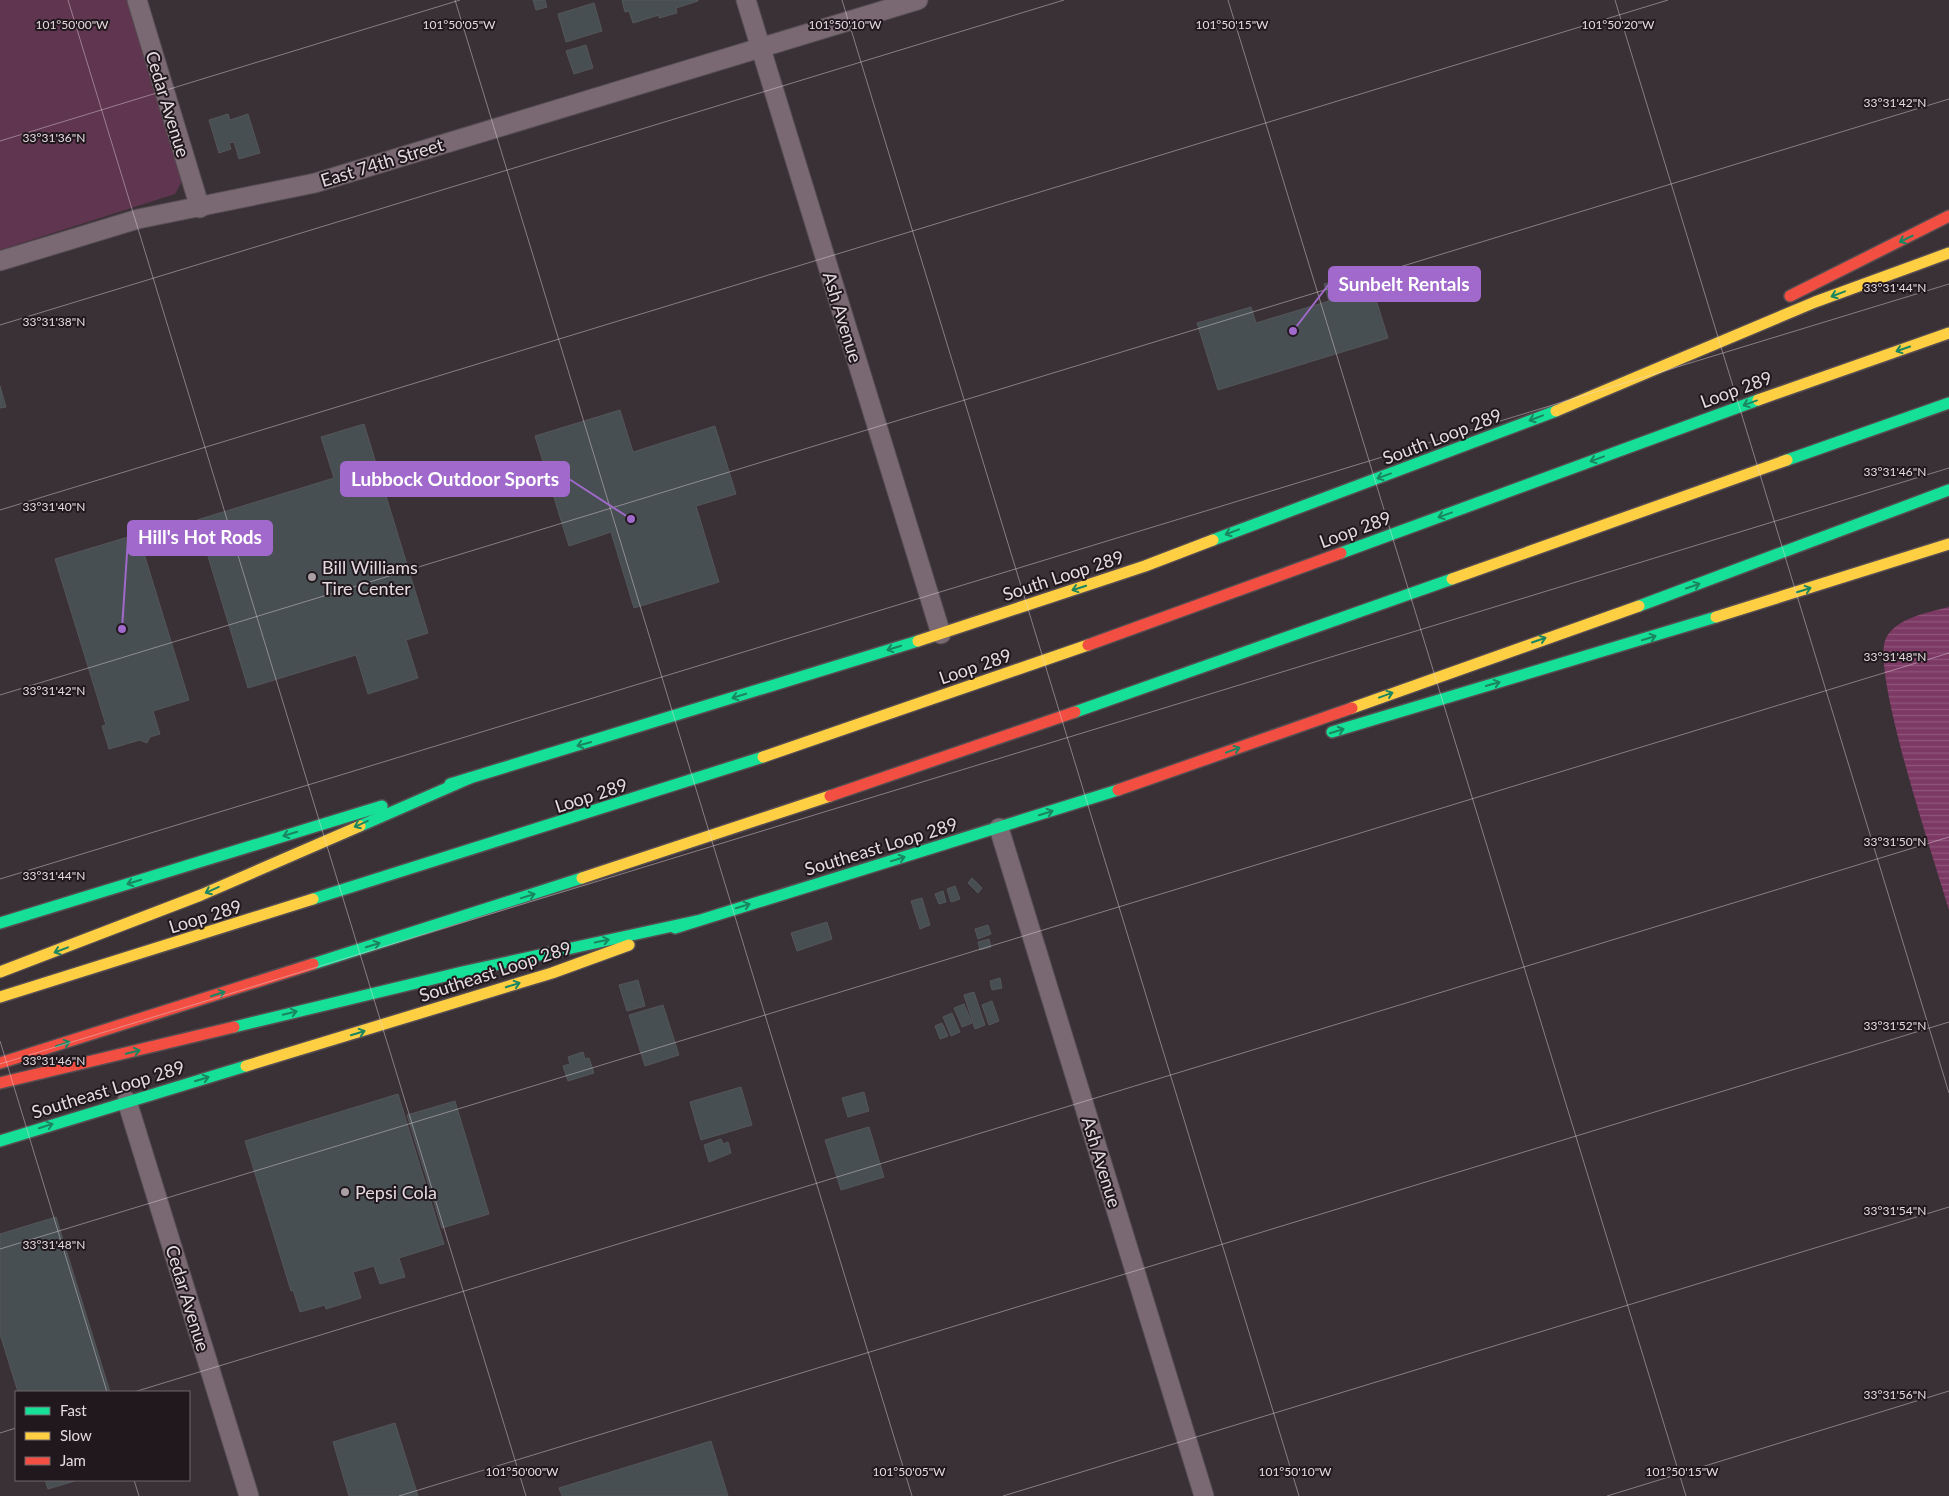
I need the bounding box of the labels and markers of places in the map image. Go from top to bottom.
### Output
callout: Sunbelt Rentals [1329,267,1480,301]
callout: Lubbock Outdoor Sports [341,462,569,496]
callout: Hill's Hot Rods [128,521,272,555]
place label: Bill Williams Tire Center [322,556,418,599]
marker: Bill Williams Tire Center [306,571,318,583]
place label: Pepsi Cola [355,1181,437,1203]
marker: Pepsi Cola [339,1186,351,1198]

